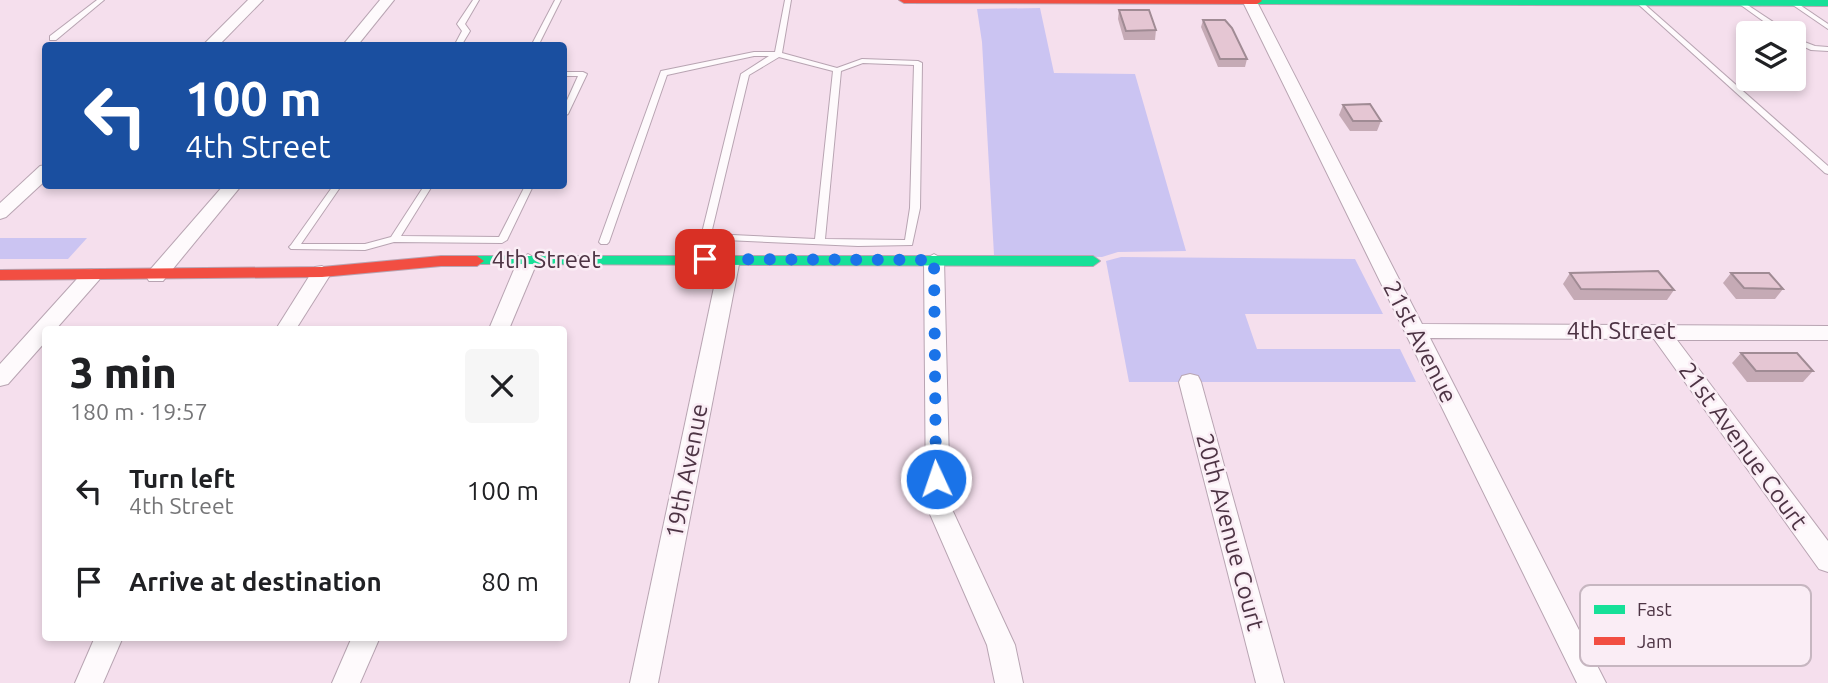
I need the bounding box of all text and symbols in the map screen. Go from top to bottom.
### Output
map controls [1736,21,1806,91]
button: layers [1736,21,1806,91]
icon: left [70,70,161,161]
text: 100 m [185,70,322,125]
text: 4th Street [185,128,331,164]
pin [675,229,735,289]
icon: arrive [686,240,724,278]
street label: 4th Street [491,246,601,273]
street label: 21st Avenue [1378,276,1463,407]
street label: 4th Street [1566,317,1676,344]
text: 3 min [70,349,177,396]
button: close [465,349,539,423]
street label: 21st Avenue Court [1674,357,1813,535]
text: 180 m · 19:57 [70,399,208,424]
street label: 19th Avenue [660,401,713,541]
street label: 20th Avenue Court [1191,430,1270,634]
position arrow [899,442,973,516]
text: Turn left [129,464,235,493]
icon: left [70,472,108,510]
text: 100 m [467,476,539,505]
text: 4th Street [129,493,234,518]
icon: arrive [70,563,108,601]
text: Arrive at destination [129,567,382,596]
text: 80 m [481,567,539,596]
legend [1580,585,1811,666]
text: Fast [1637,598,1672,620]
text: Jam [1637,630,1673,652]

